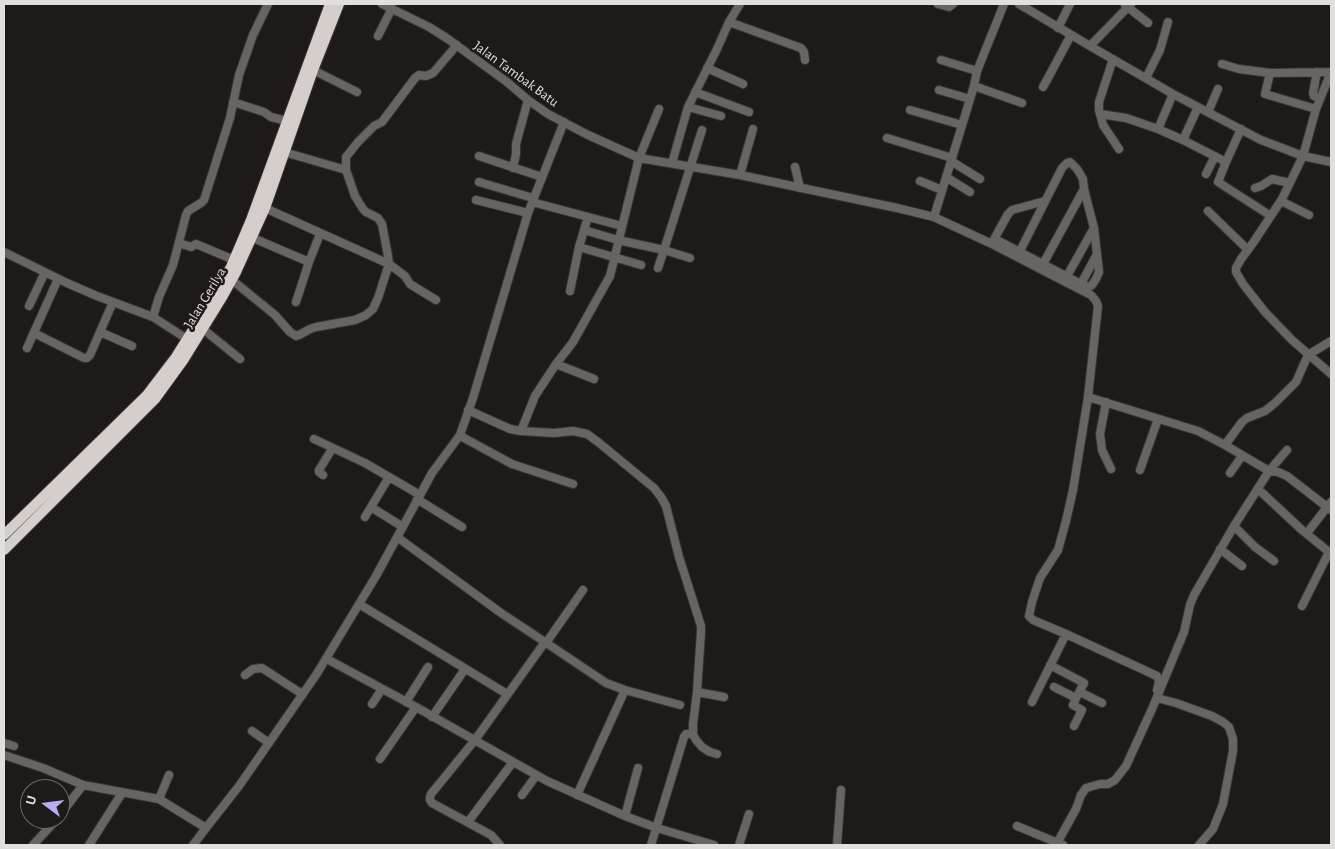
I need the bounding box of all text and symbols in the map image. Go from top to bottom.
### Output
street label: Jalan Tambak Batu [470,37,562,111]
street label: Jalan Gerilya [180,265,230,331]
north arrow [20,779,70,829]
text: U [24,794,39,807]

